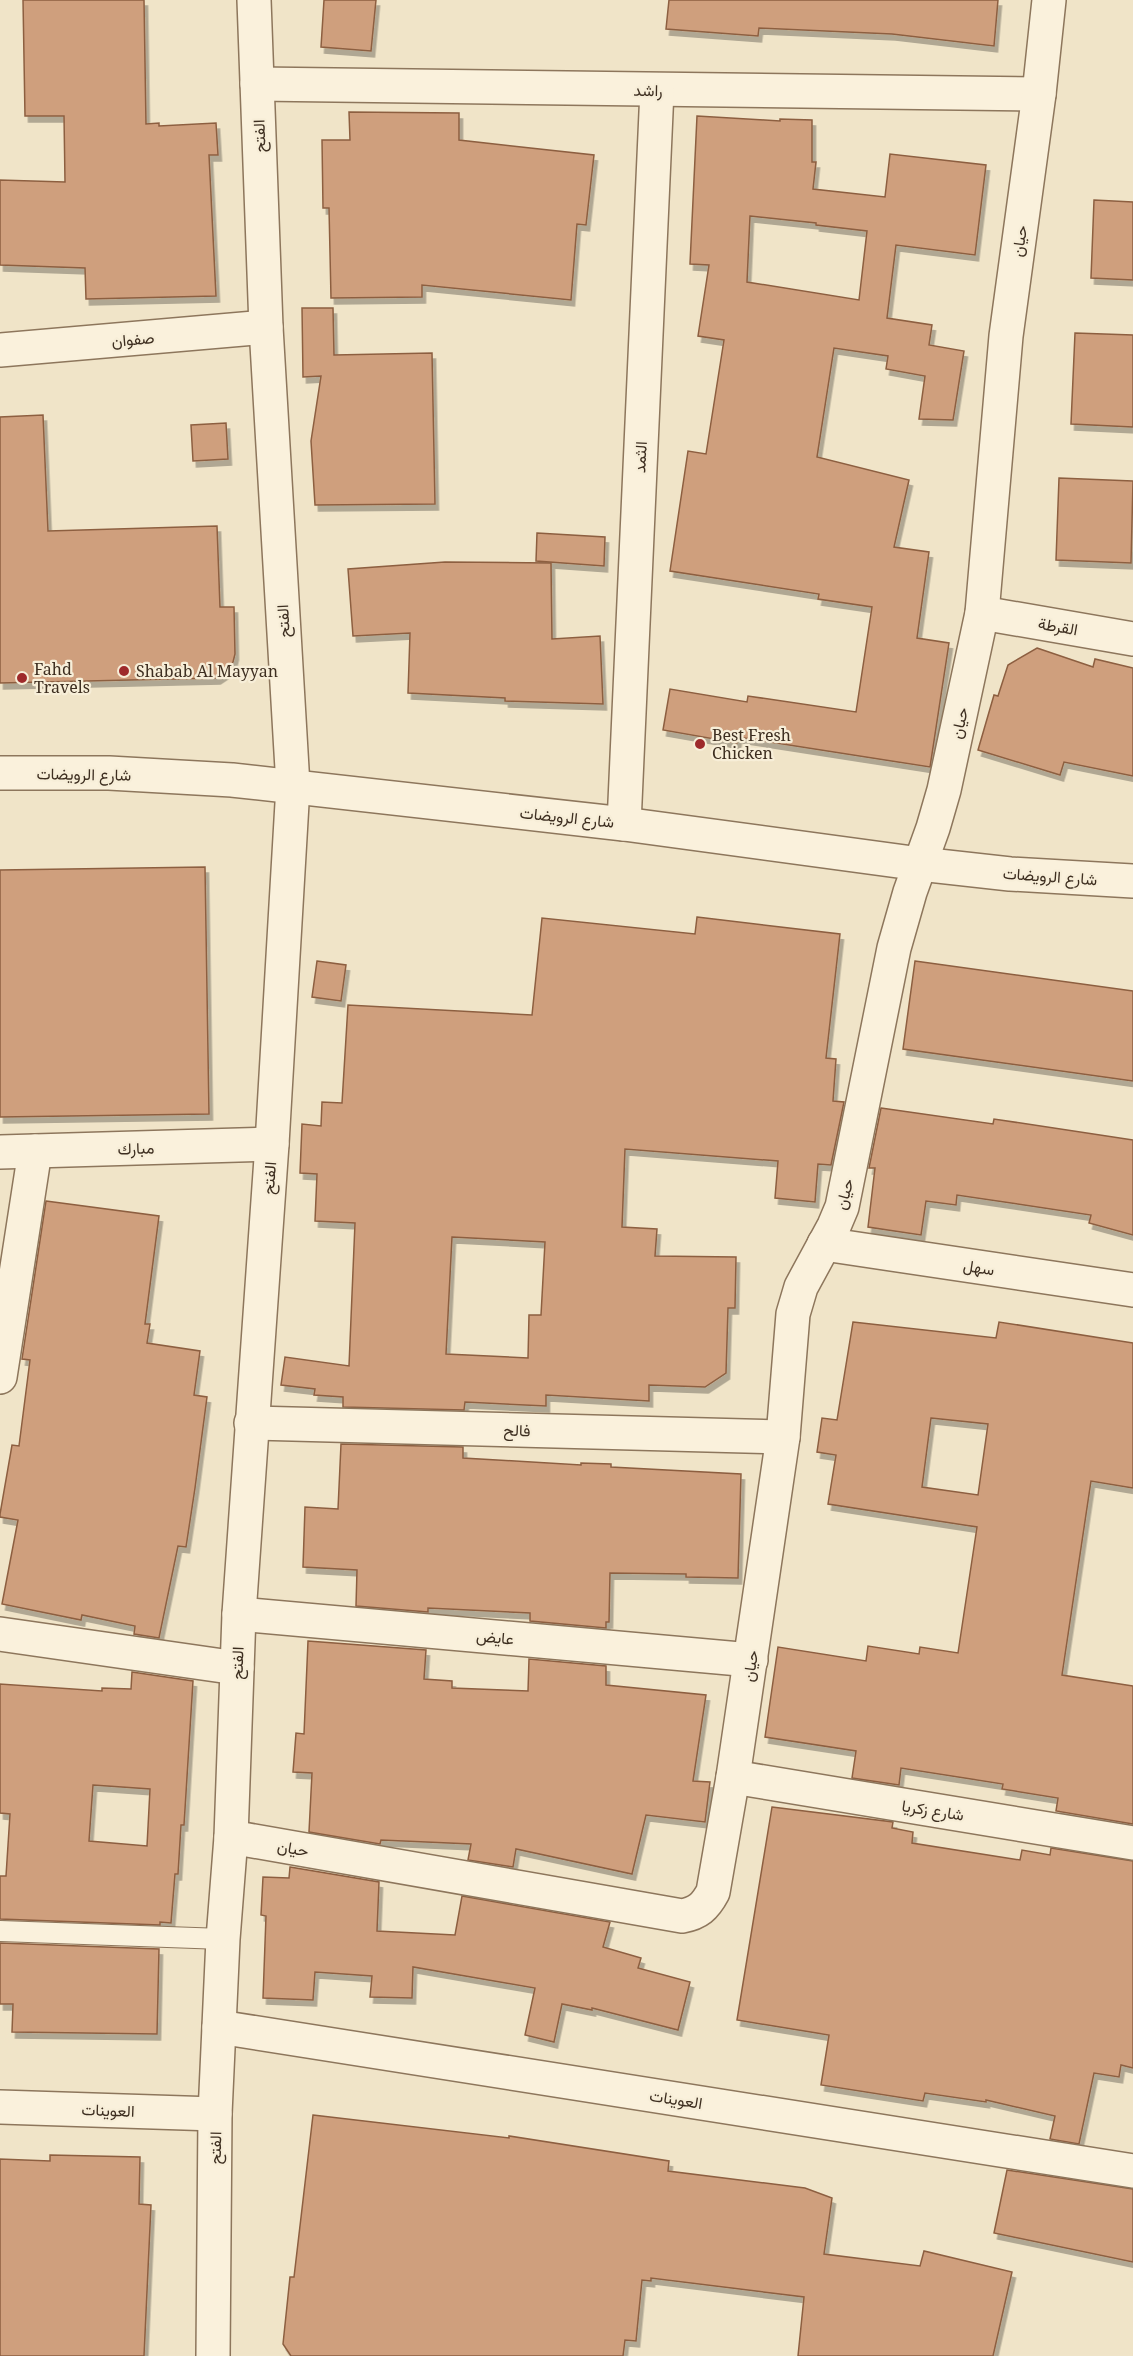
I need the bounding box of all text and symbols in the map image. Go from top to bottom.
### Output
street label: راشد [633,79,663,101]
street label: الفتح [247,119,272,153]
street label: حيان [1006,224,1032,258]
street label: صفوان [111,326,155,352]
street label: الثمد [628,441,652,473]
street label: الفتح [271,604,296,638]
street label: القرطة [1036,612,1080,640]
place label: Fahd Travels [34,658,90,698]
place label: Shabab Al Mayyan [136,660,278,682]
marker: Shabab Al Mayyan [117,664,131,678]
marker: Fahd Travels [15,671,29,685]
street label: حيان [945,705,973,741]
place label: Best Fresh Chicken [712,724,791,764]
marker: Best Fresh Chicken [693,737,707,751]
street label: شارع الرويضات [36,762,132,787]
street label: شارع الرويضات [519,801,615,834]
street label: شارع الرويضات [1002,862,1098,891]
street label: مبارك [117,1136,155,1160]
street label: الفتح [257,1161,282,1195]
street label: حيان [829,1176,859,1212]
street label: سهل [962,1254,996,1280]
street label: فالح [503,1419,531,1442]
street label: عايض [475,1624,515,1650]
street label: الفتح [225,1646,250,1680]
street label: حيان [737,1649,763,1683]
street label: شارع زكريا [900,1794,966,1827]
street label: حيان [276,1834,311,1862]
street label: العوينات [648,2084,704,2114]
street label: العوينات [81,2098,135,2122]
street label: الفتح [204,2131,227,2165]

